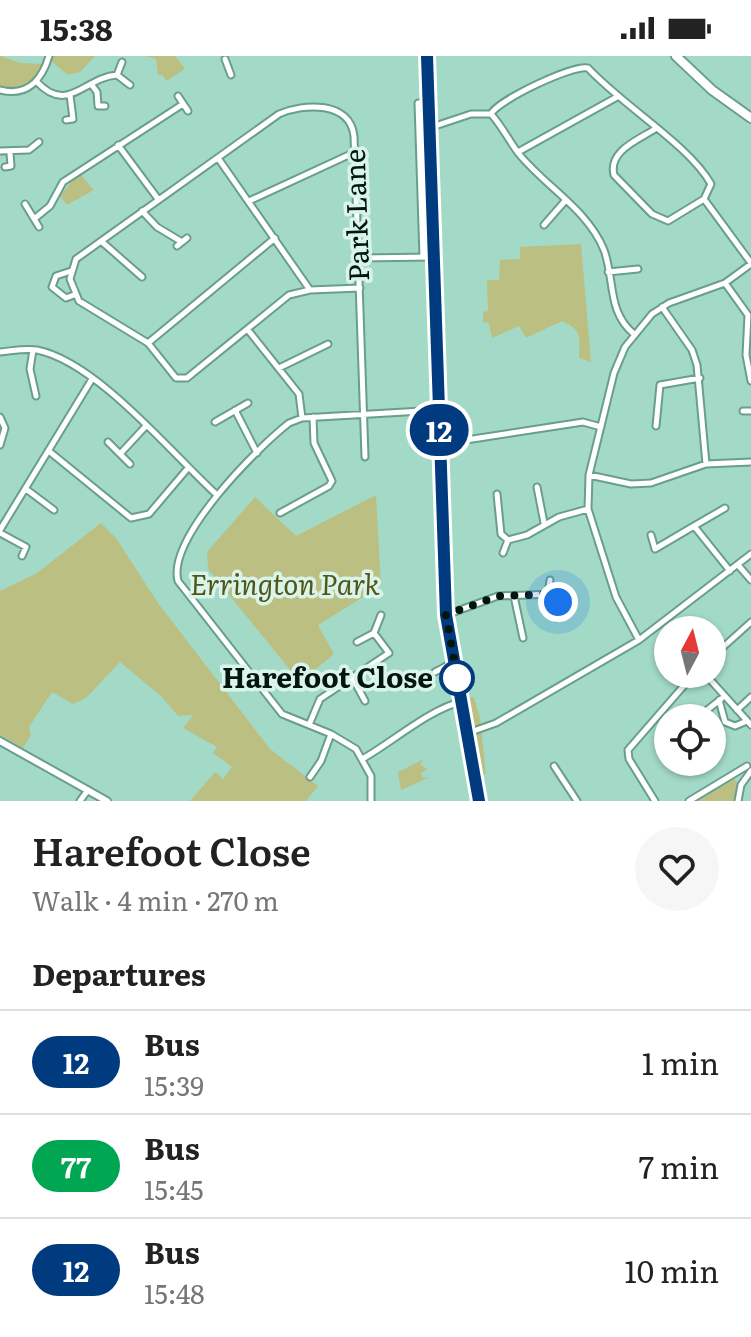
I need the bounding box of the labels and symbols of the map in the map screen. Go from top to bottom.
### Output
street label: Park Lane [332,148,378,282]
line badge: 12 [403,404,475,456]
park label: Errington Park [190,562,381,604]
your location [538,582,578,622]
north arrow [654,616,726,688]
place label: Harefoot Close [222,655,433,697]
marker: Harefoot Close [440,661,474,695]

